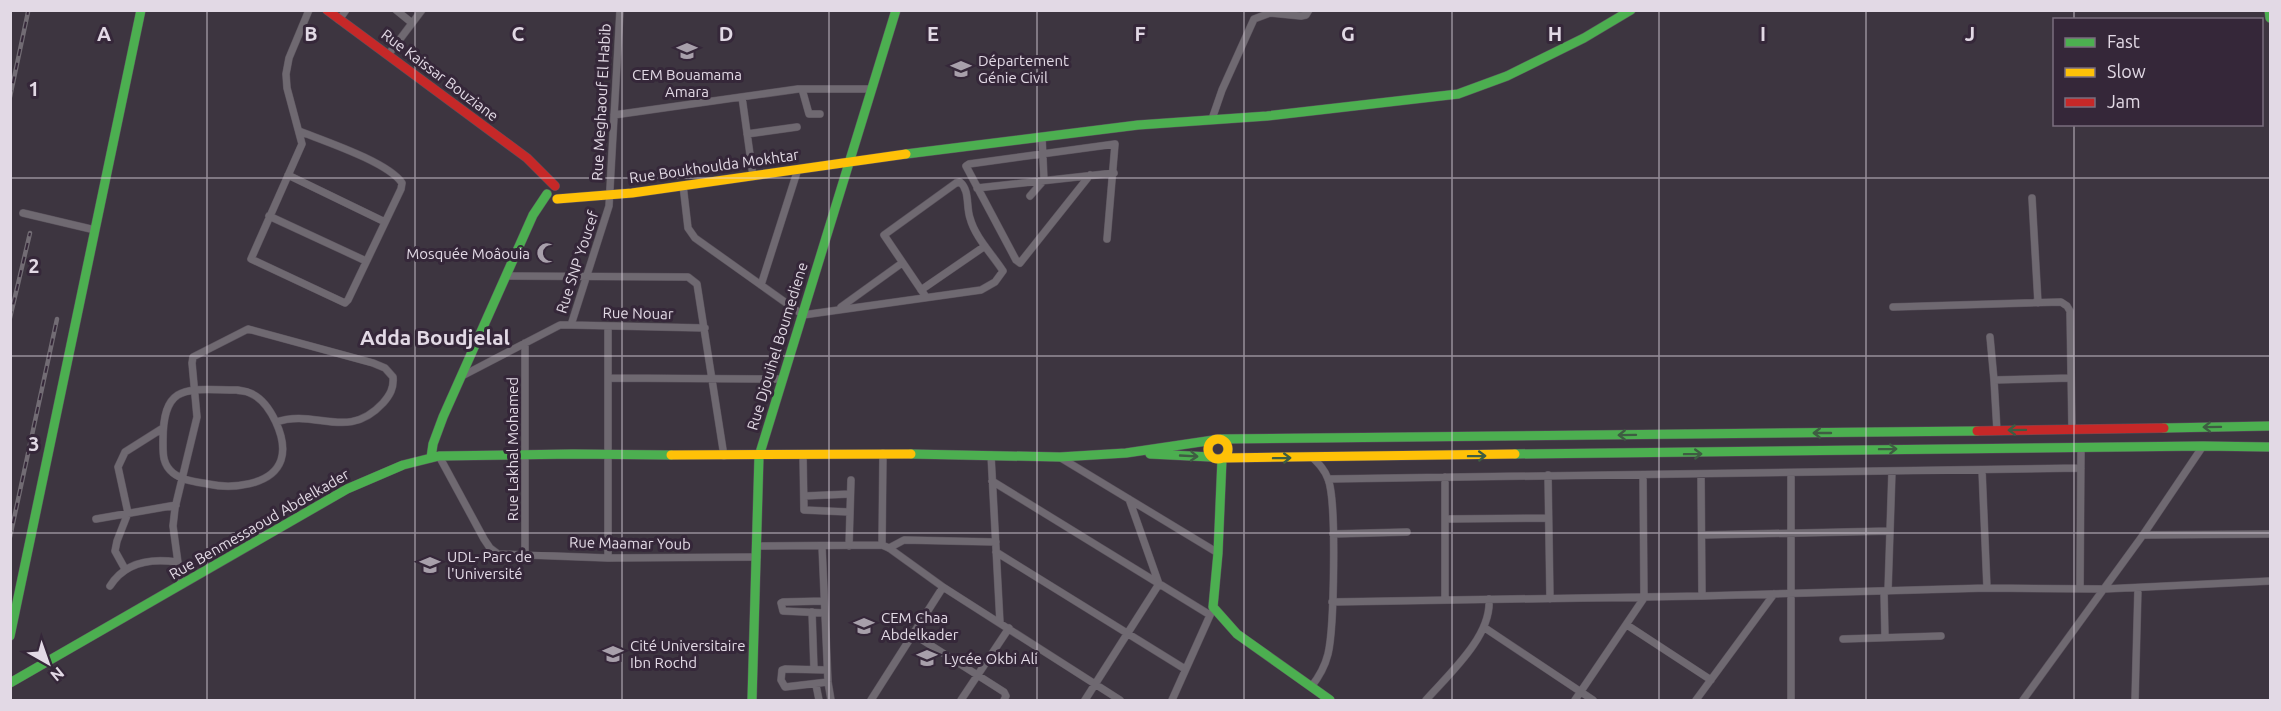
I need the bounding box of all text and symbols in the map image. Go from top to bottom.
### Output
legend [2053,18,2263,126]
text: A [97,22,111,45]
text: B [304,22,318,45]
text: C [512,22,525,45]
text: D [719,22,733,45]
text: E [927,22,939,45]
text: F [1134,22,1146,45]
text: G [1341,22,1355,45]
text: H [1548,22,1562,45]
text: I [1760,22,1766,45]
text: J [1965,22,1975,45]
street label: Rue Meghaouf El Habib [588,23,614,181]
street label: Rue Kaissar Bouziane [378,26,502,124]
text: Fast [2107,31,2140,51]
school or university icon: CEM Bouamama Amara [675,39,699,63]
place label: Département Génie Civil [978,52,1069,86]
school or university icon: Département Génie Civil [949,57,973,81]
text: Slow [2107,61,2146,81]
place label: CEM Bouamama Amara [632,66,742,100]
text: 1 [28,77,40,100]
text: Jam [2107,91,2141,111]
street label: Rue Boukhoulda Mokhtar [628,146,800,186]
street label: Rue SNP Youcef [552,208,602,315]
mosque icon: Mosquée Moâouia [535,241,559,265]
place label: Mosquée Moâouia [406,245,530,262]
text: 2 [28,254,40,277]
street label: Rue Djouihel Boumediene [743,260,811,432]
street label: Rue Nouar [602,304,674,322]
district label: Adda Boudjelal [360,325,510,349]
street label: Rue Lakhal Mohamed [504,377,521,521]
one-way arrow [2203,421,2223,433]
one-way arrow [2008,425,2028,436]
one-way arrow [1813,427,1833,439]
one-way arrow [1618,429,1638,440]
text: 3 [28,432,40,455]
one-way arrow [1878,443,1898,455]
one-way arrow [1683,448,1703,459]
one-way arrow [1179,450,1199,461]
one-way arrow [1467,450,1487,462]
one-way arrow [1272,452,1292,464]
street label: Rue Benmessaoud Abdelkader [166,465,352,583]
street label: Rue Maamar Youb [569,533,691,553]
place label: UDL- Parc de l'Université [447,548,532,582]
school or university icon: UDL- Parc de l'Université [418,553,442,577]
place label: CEM Chaa Abdelkader [881,609,959,643]
school or university icon: CEM Chaa Abdelkader [852,614,876,638]
north arrow [18,633,78,693]
place label: Cité Universitaire Ibn Rochd [630,637,745,671]
school or university icon: Cité Universitaire Ibn Rochd [601,642,625,666]
school or university icon: Lycée Okbi Ali [915,646,939,670]
place label: Lycée Okbi Ali [944,650,1038,667]
text: N [47,664,68,685]

